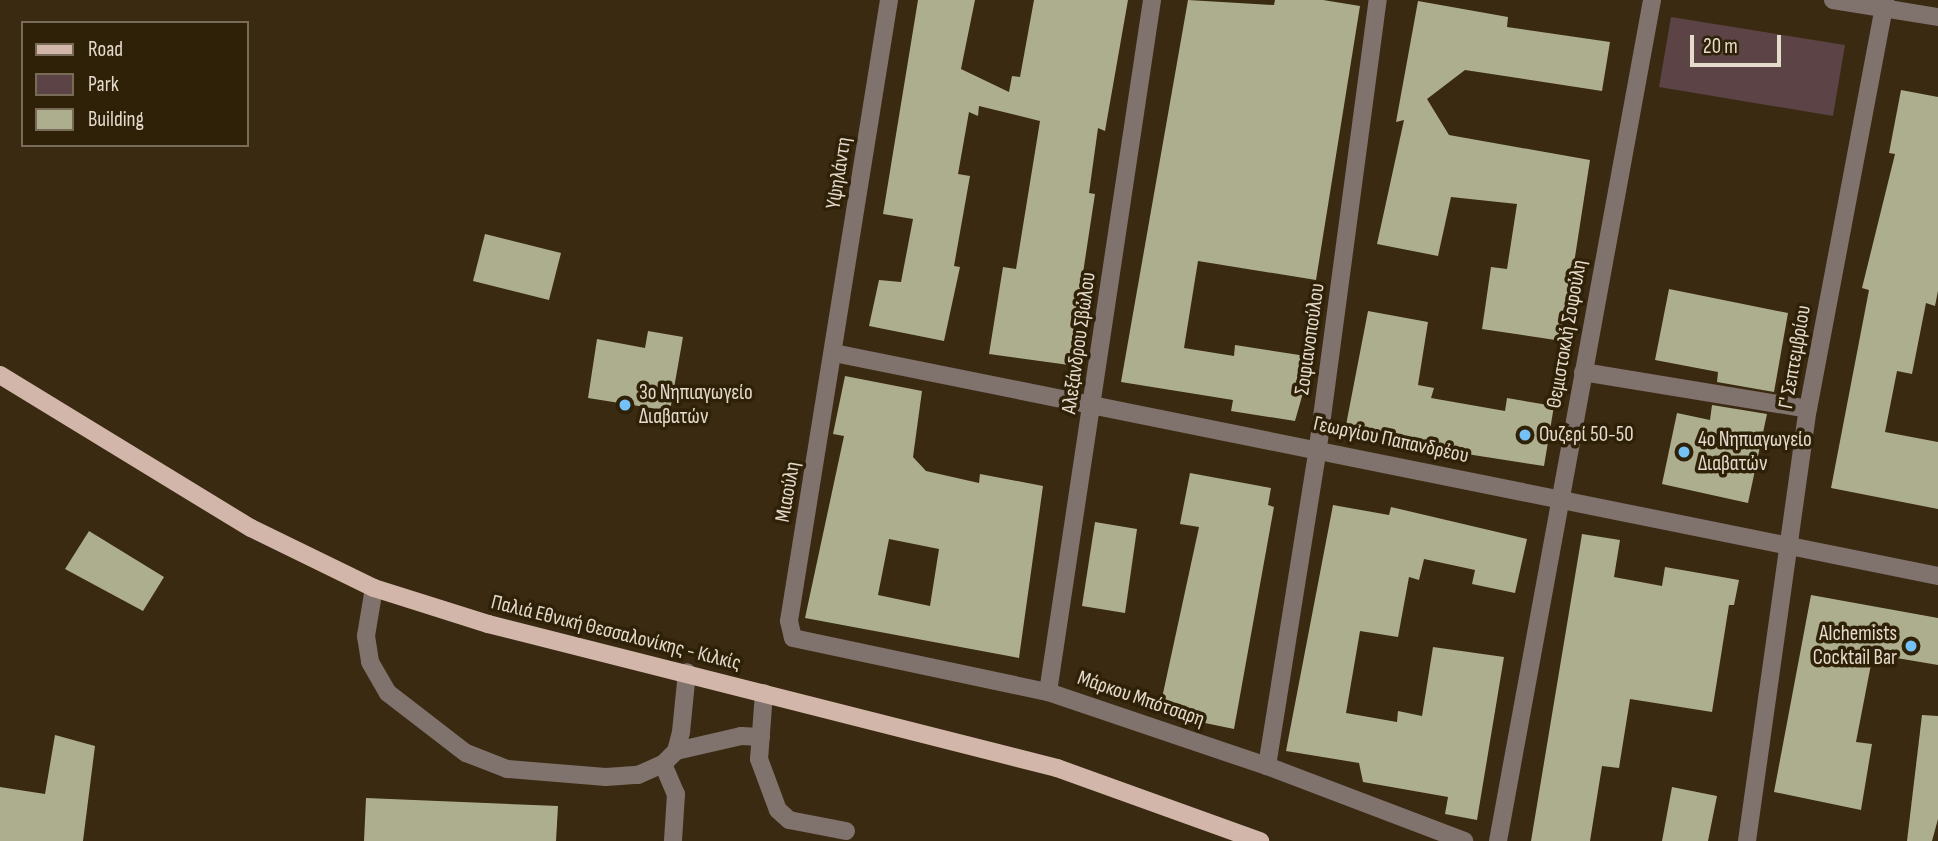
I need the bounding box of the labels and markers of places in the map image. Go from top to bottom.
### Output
place label: 3ο Νηπιαγωγείο Διαβατών [639,380,753,430]
marker: 3ο Νηπιαγωγείο Διαβατών [617,397,633,413]
place label: Ουζερί 50-50 [1539,422,1634,448]
marker: Ουζερί 50-50 [1517,427,1533,443]
place label: 4ο Νηπιαγωγείο Διαβατών [1698,427,1812,477]
marker: 4ο Νηπιαγωγείο Διαβατών [1676,444,1692,460]
place label: Alchemists Cocktail Bar [1813,621,1897,671]
marker: Alchemists Cocktail Bar [1903,638,1919,654]

